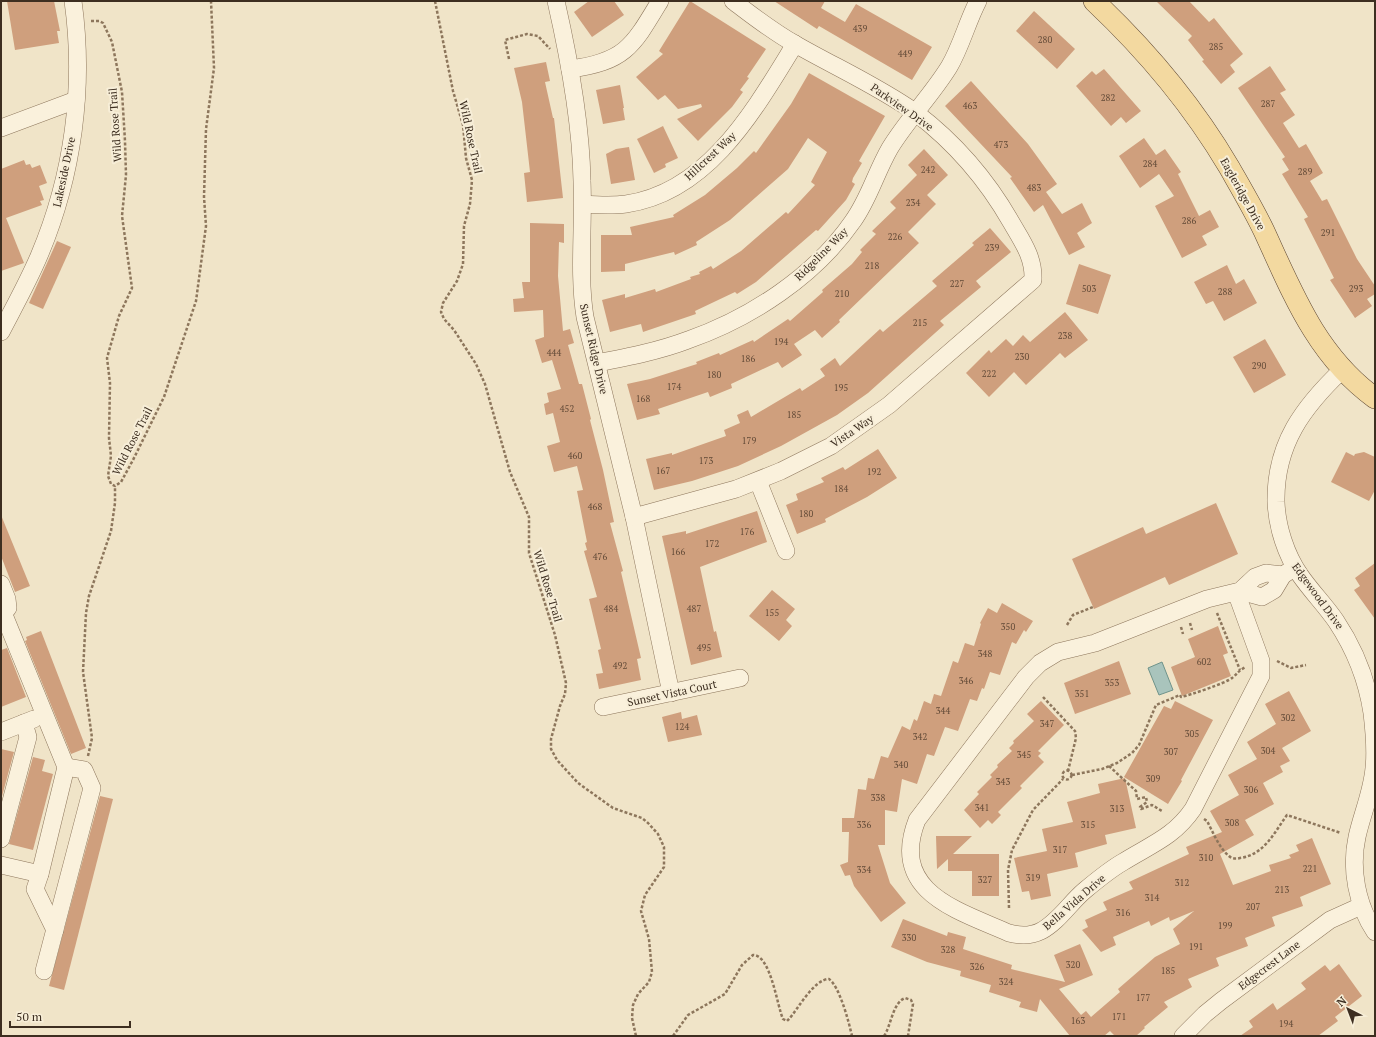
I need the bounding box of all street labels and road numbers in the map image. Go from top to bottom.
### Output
street label: Parkview Drive [868,80,936,134]
street label: Wild Rose Trail [105,87,125,163]
street label: Wild Rose Trail [456,99,486,175]
street label: Hillcrest Way [681,128,739,183]
street label: Lakeside Drive [50,135,78,208]
street label: Eagleridge Drive [1217,155,1269,233]
street label: Ridgeline Way [791,224,851,284]
street label: Sunset Ridge Drive [577,302,611,396]
street label: Wild Rose Trail [109,405,155,477]
street label: Vista Way [828,411,876,450]
street label: Wild Rose Trail [530,548,566,624]
street label: Edgewood Drive [1289,560,1347,632]
street label: Sunset Vista Court [626,677,718,709]
street label: Bella Vida Drive [1040,871,1108,933]
street label: Edgecrest Lane [1235,937,1303,993]

